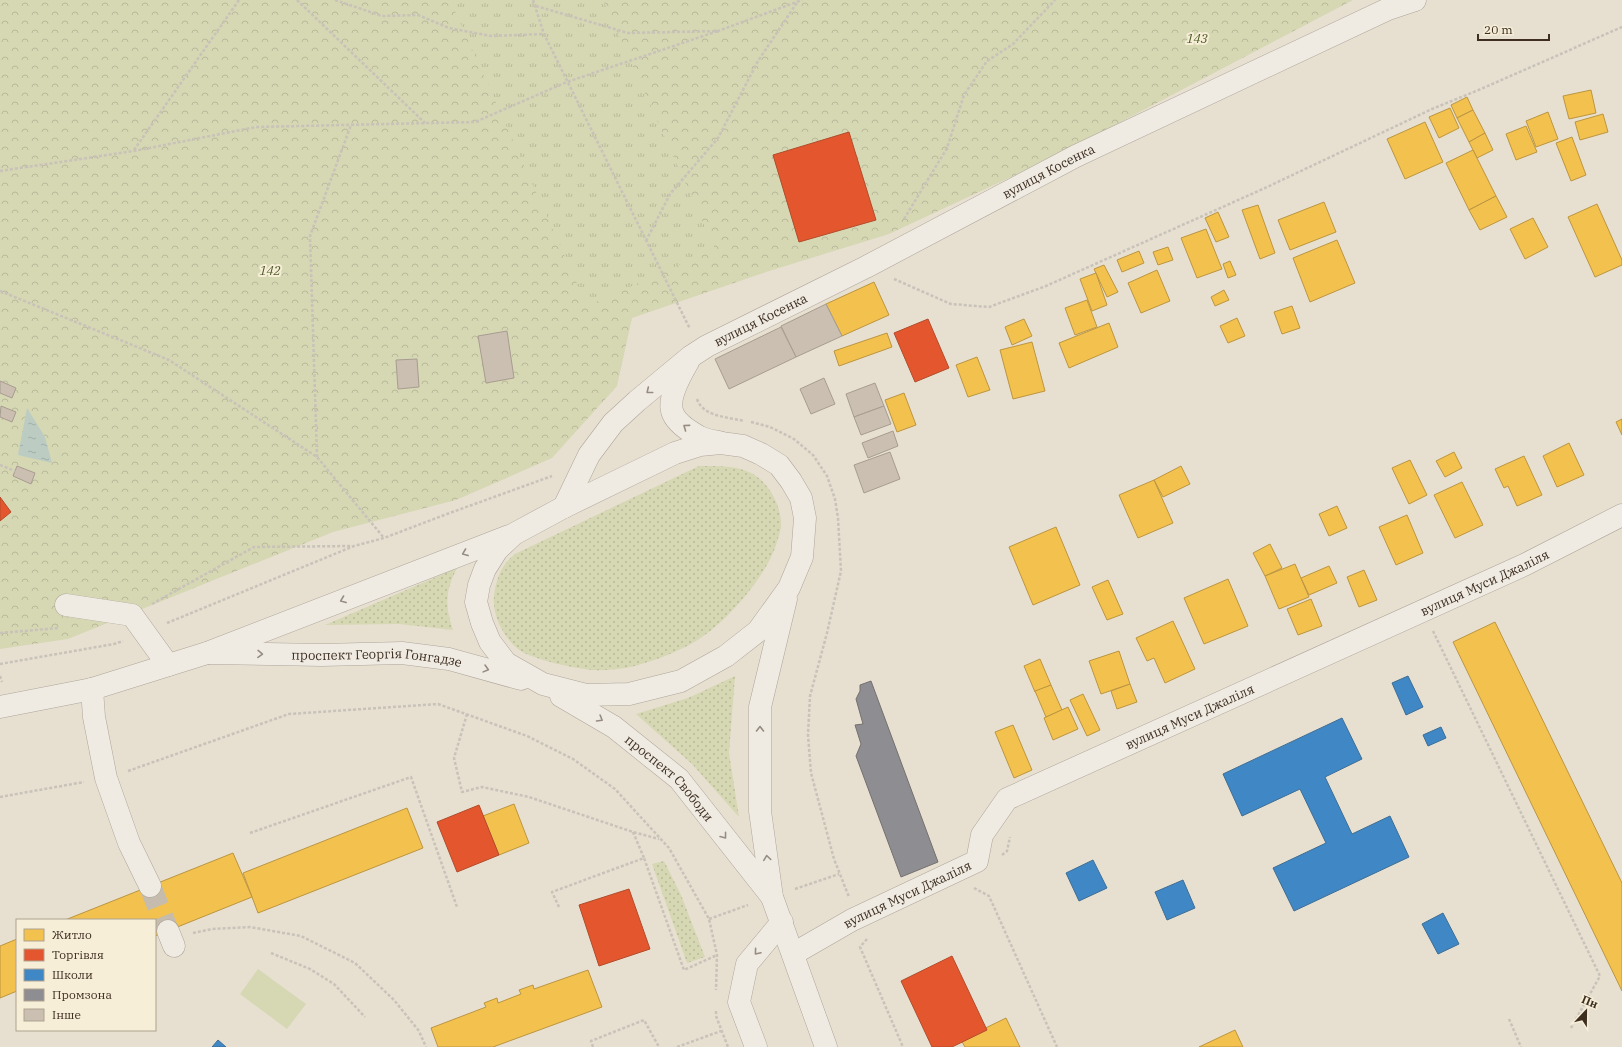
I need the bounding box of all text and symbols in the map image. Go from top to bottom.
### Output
scale bar [1478,16,1549,42]
text: 20 m [1484,22,1513,37]
park label: 143 [1186,30,1208,47]
street label: вулиця Косенка [999,140,1098,203]
park label: 142 [259,262,281,279]
street label: вулиця Косенка [711,290,810,350]
one-way arrow [646,386,654,393]
one-way arrow [683,425,690,432]
street label: вулиця Муси Джаліля [1418,546,1552,620]
one-way arrow [461,548,468,556]
one-way arrow [340,595,347,603]
street label: проспект Георгія Гонгадзе [291,645,464,671]
one-way arrow [257,650,263,658]
one-way arrow [482,664,489,673]
street label: вулиця Муси Джаліля [1123,680,1257,753]
one-way arrow [596,714,603,721]
one-way arrow [756,726,764,732]
street label: проспект Свободи [621,731,717,825]
one-way arrow [720,831,727,838]
one-way arrow [763,855,772,861]
street label: вулиця Муси Джаліля [840,857,974,932]
legend [16,919,156,1031]
text: Житло [52,927,92,942]
text: Торгівля [52,947,104,962]
one-way arrow [754,948,761,955]
text: Школи [52,967,93,982]
text: Промзона [52,987,112,1002]
north arrow [1566,991,1606,1031]
text: Пн [1580,992,1600,1011]
text: Інше [52,1007,81,1022]

